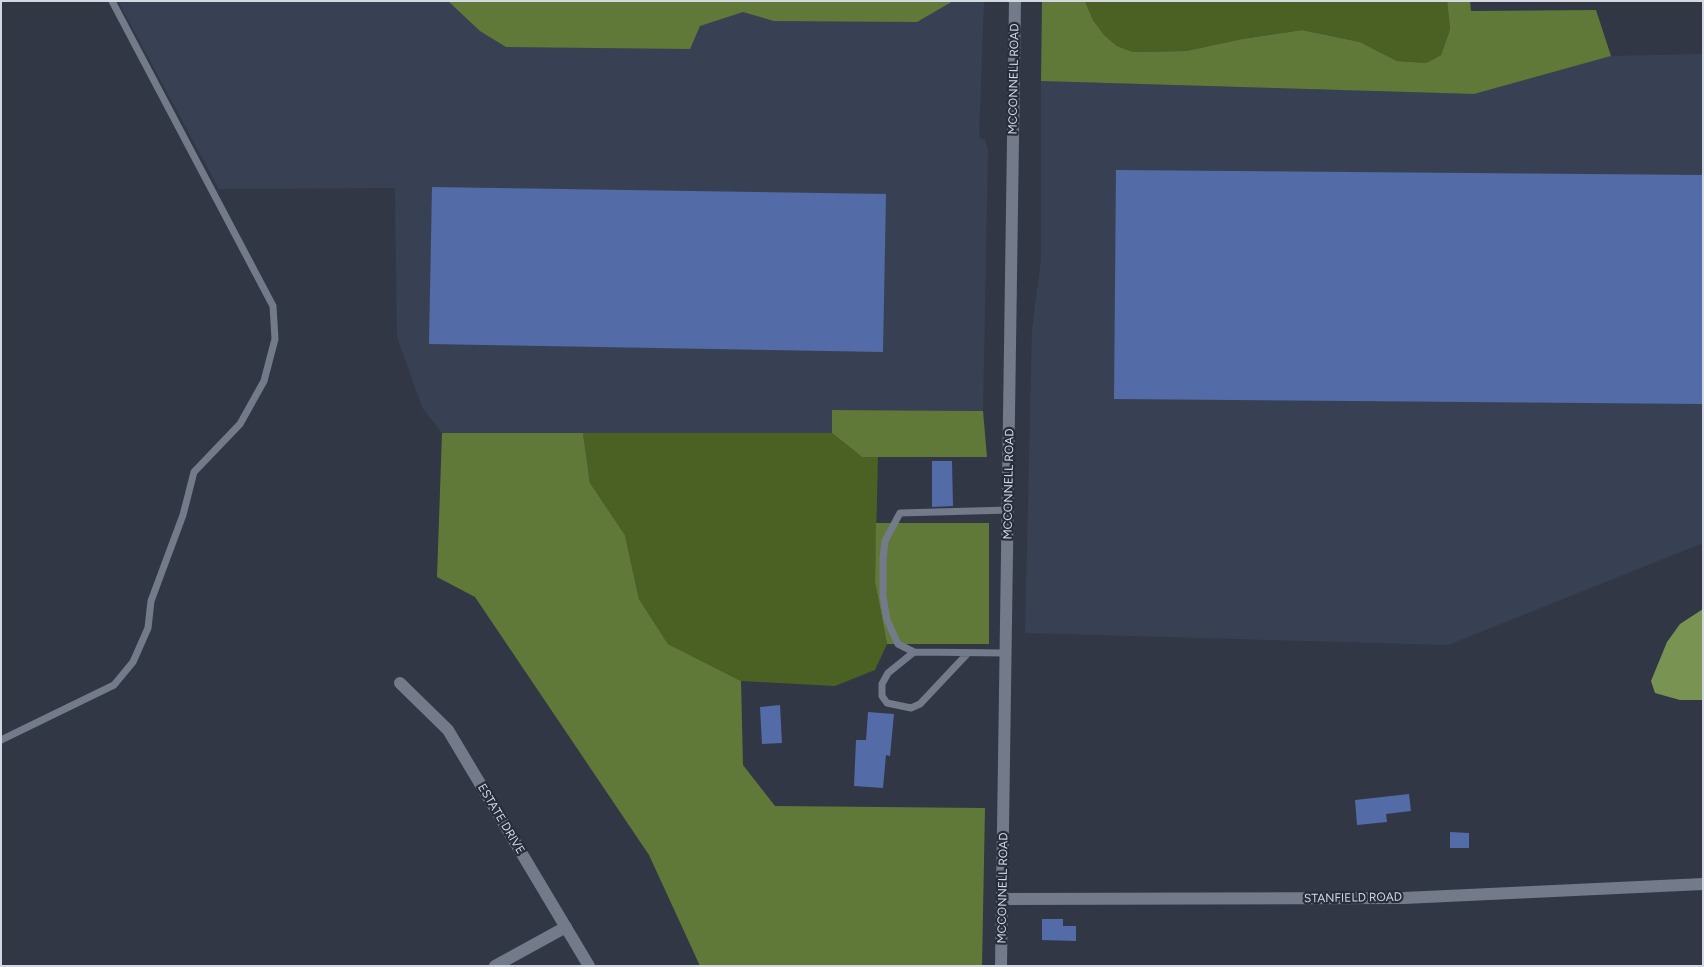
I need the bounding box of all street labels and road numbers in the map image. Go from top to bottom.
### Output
street label: MCCONNELL ROAD [1006,23,1022,135]
street label: MCCONNELL ROAD [1001,428,1017,540]
street label: ESTATE DRIVE [474,781,528,857]
street label: MCCONNELL ROAD [995,832,1011,944]
street label: STANFIELD ROAD [1304,890,1402,906]

